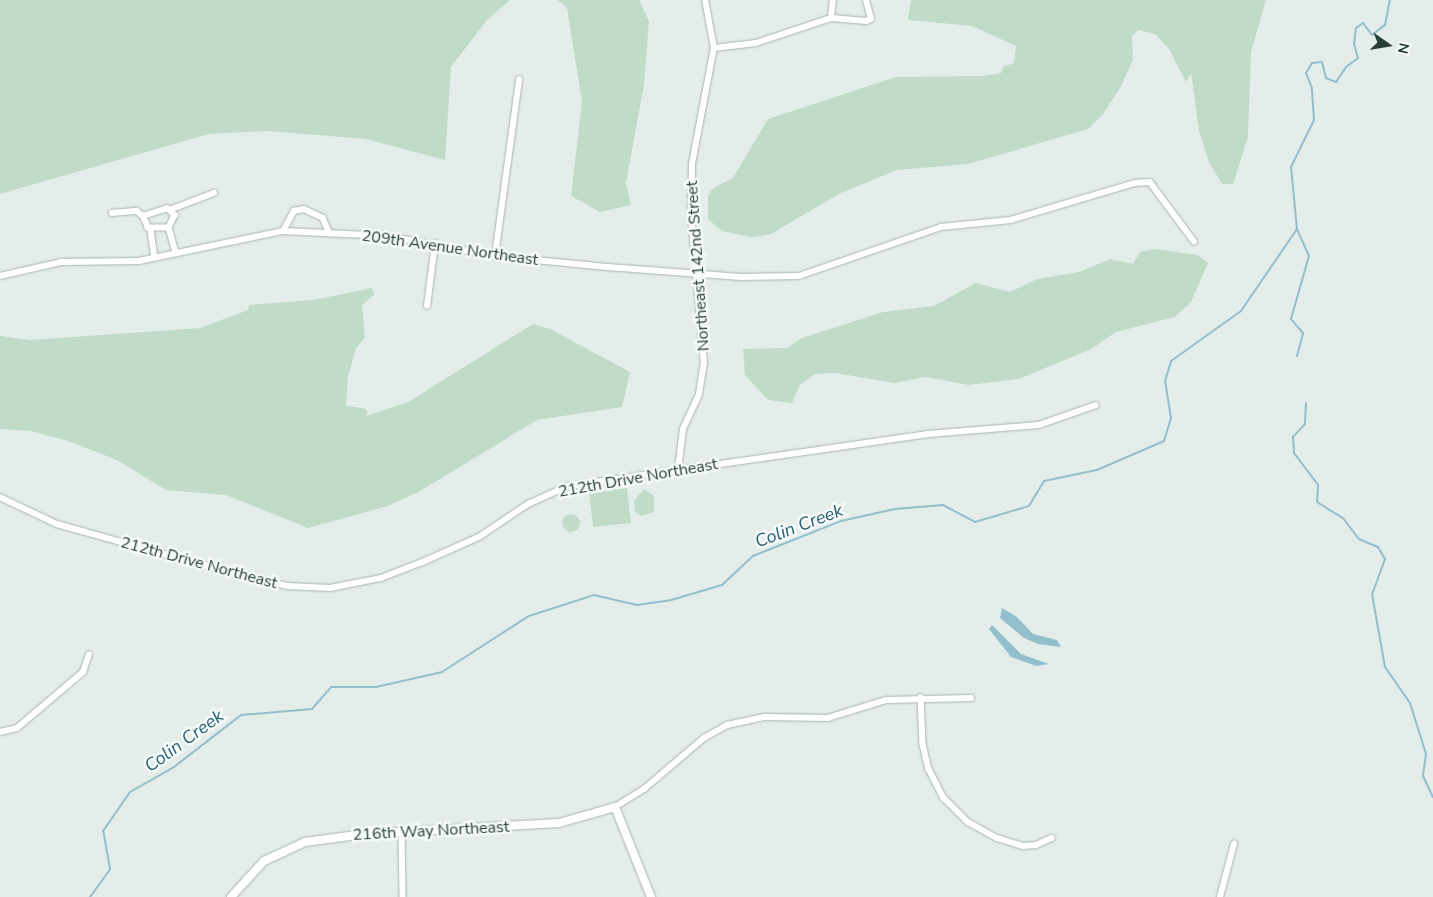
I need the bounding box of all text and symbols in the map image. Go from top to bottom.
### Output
north arrow [1363,20,1413,70]
text: N [1393,41,1414,56]
street label: Northeast 142nd Street [682,180,714,352]
street label: 209th Avenue Northeast [361,226,539,270]
street label: 212th Drive Northeast [557,455,719,501]
water label: Colin Creek [752,499,846,553]
street label: 212th Drive Northeast [119,533,279,593]
water label: Colin Creek [140,705,228,777]
street label: 216th Way Northeast [352,817,510,845]

